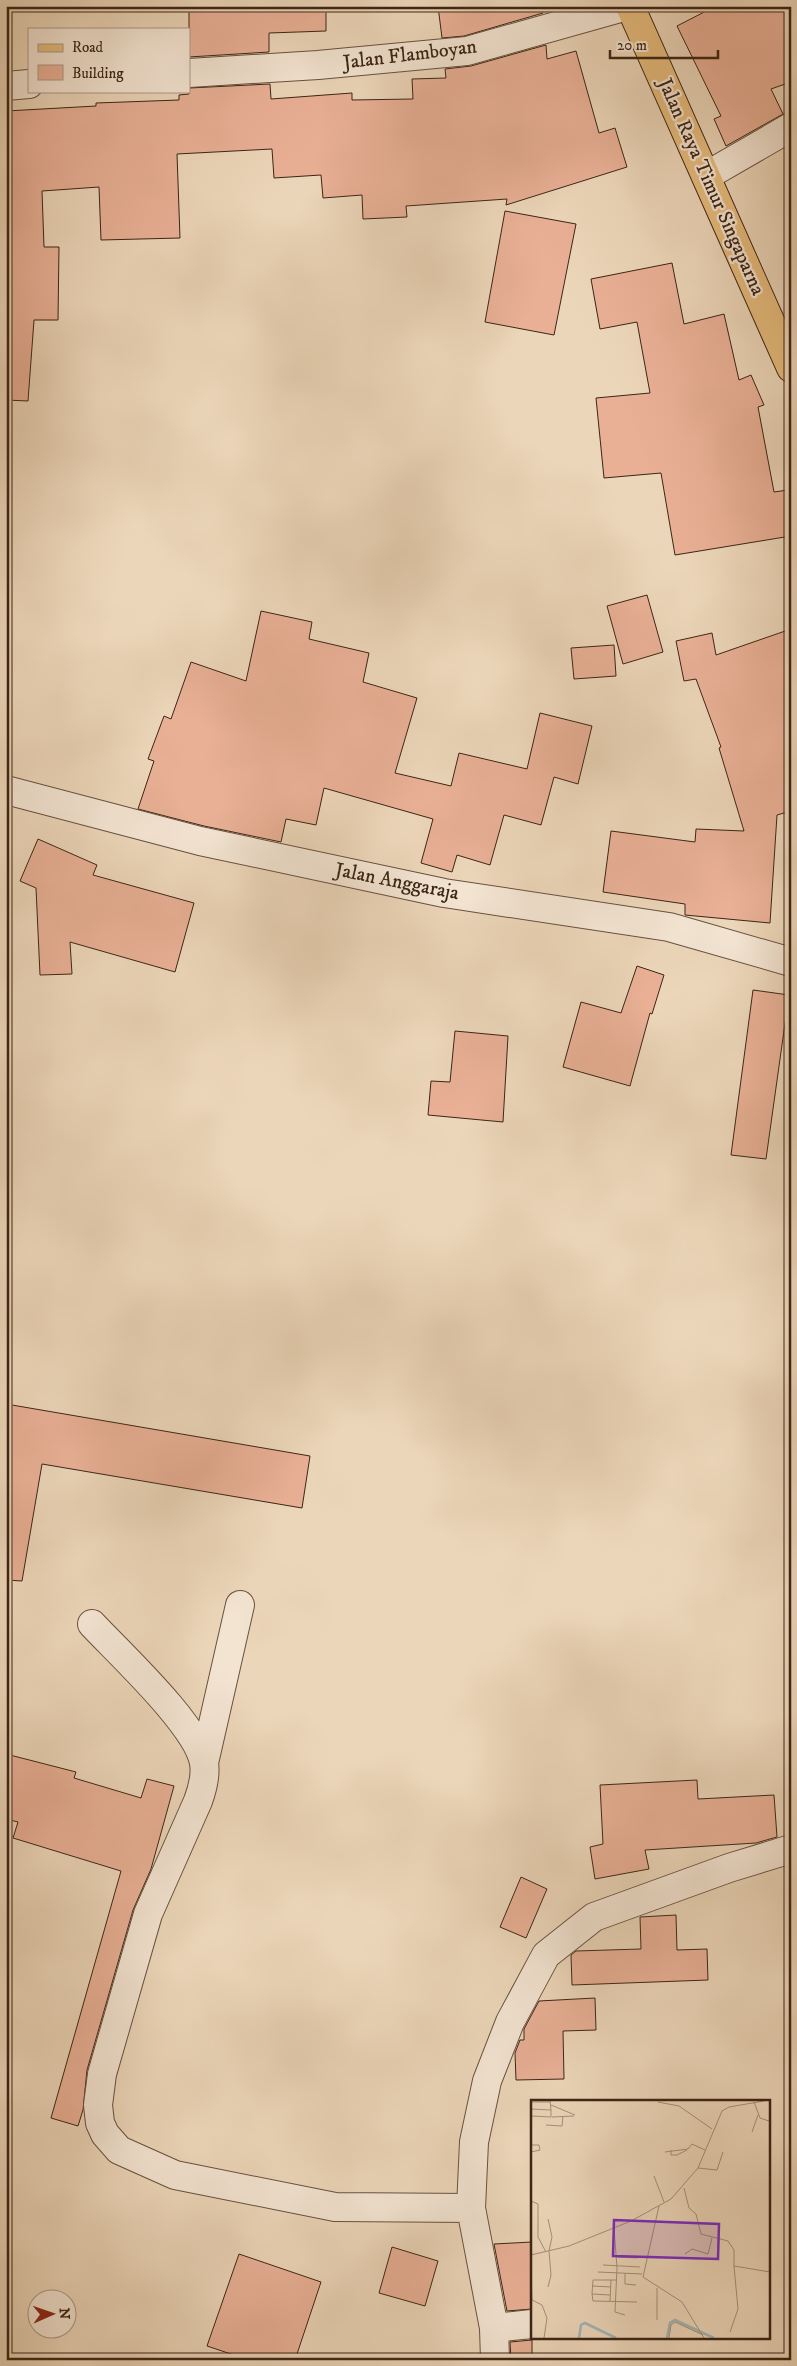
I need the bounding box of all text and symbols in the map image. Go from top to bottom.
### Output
legend [28,28,190,92]
scale bar [610,28,717,60]
street label: Jalan Flamboyan [340,34,479,76]
text: 20 m [617,36,647,55]
text: Road [72,38,104,57]
text: Building [72,64,124,83]
street label: Jalan Raya Timur Singaparna [651,73,770,300]
street label: Jalan Anggaraja [331,857,462,906]
inset map [531,2100,770,2338]
north arrow [28,2288,78,2338]
text: N [55,2308,73,2320]

